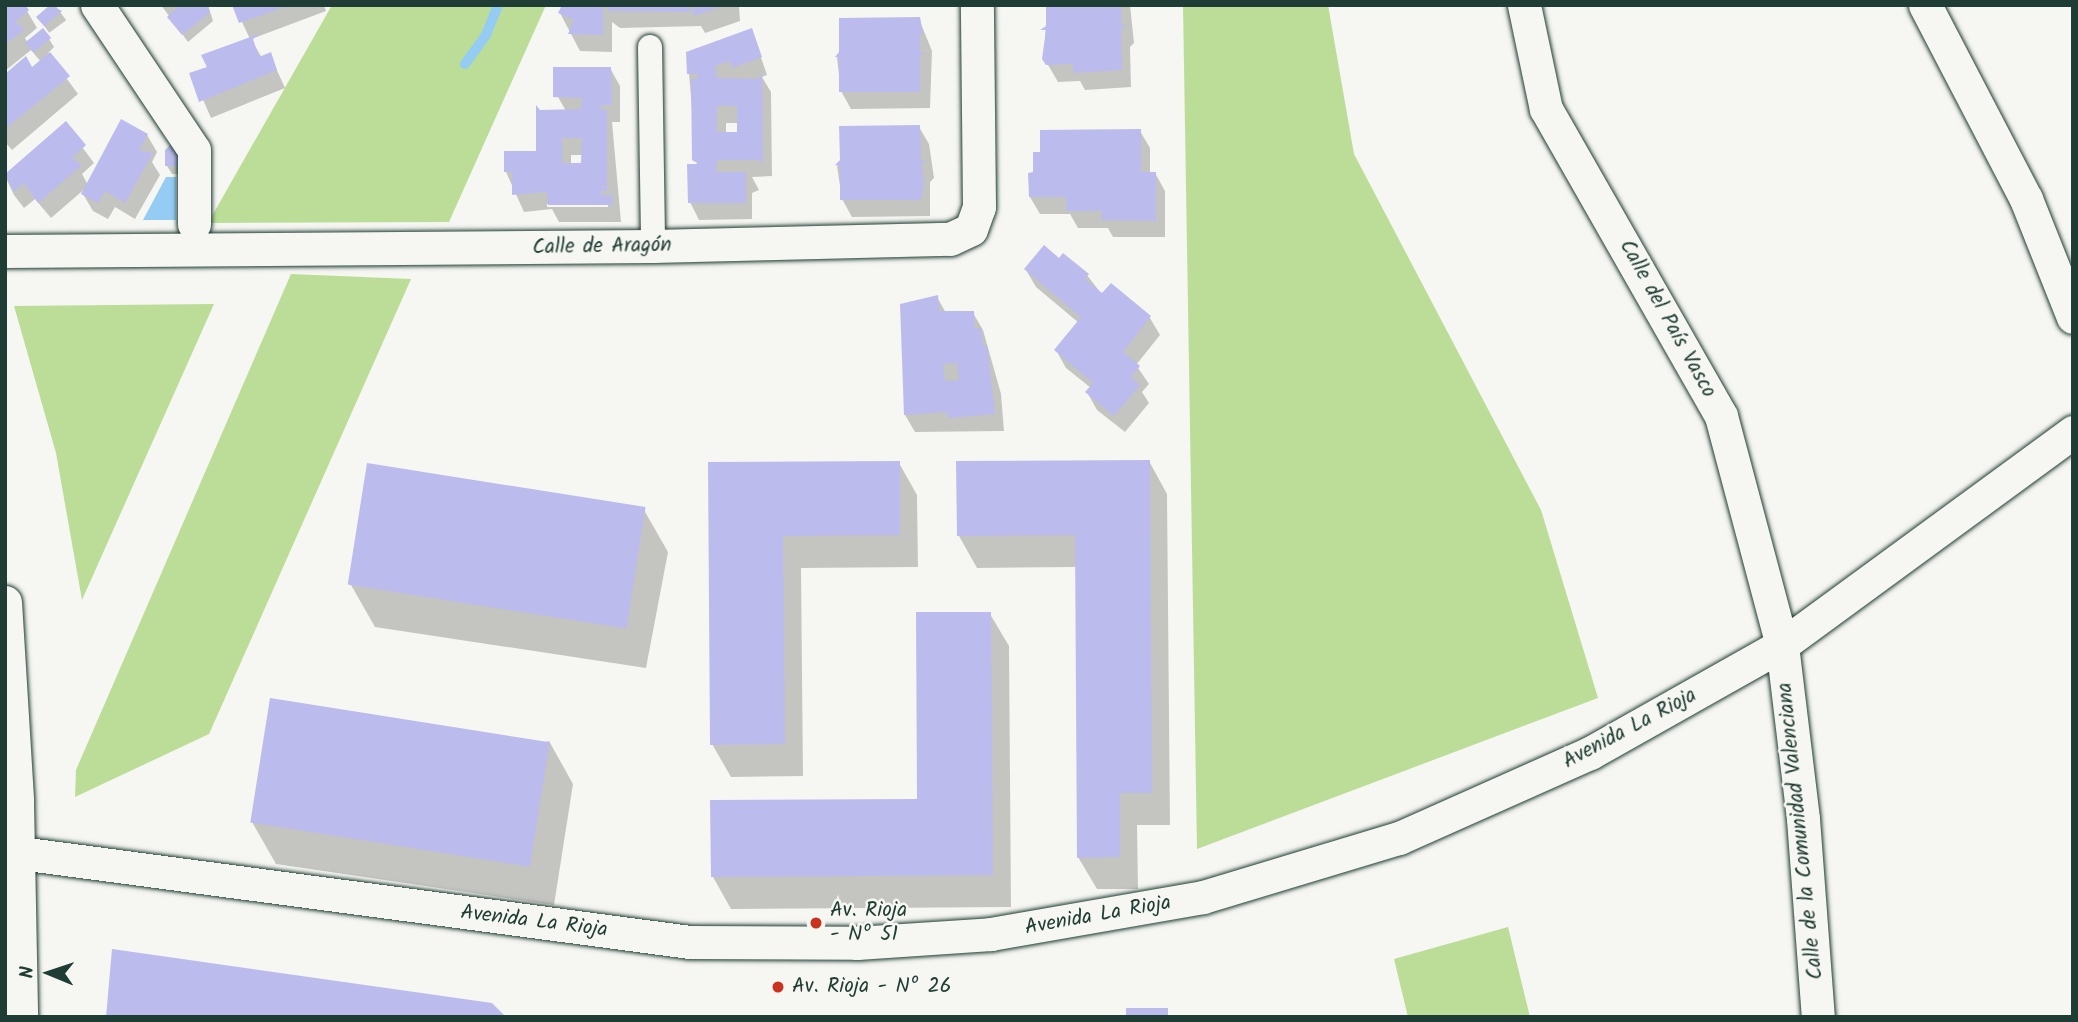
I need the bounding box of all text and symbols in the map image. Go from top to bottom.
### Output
street label: Calle de Aragón [532,233,672,261]
street label: Calle del País Vasco [1613,236,1721,402]
street label: Calle de la Comunidad Valenciana [1773,681,1829,981]
street label: Avenida La Rioja [1559,683,1701,775]
street label: Avenida La Rioja [1023,891,1173,941]
place label: Av. Rioja - Nº 51 [830,898,907,948]
street label: Avenida La Rioja [459,900,609,944]
marker: Av. Rioja - Nº 51 [808,915,824,931]
north arrow [14,938,84,1008]
text: N [13,966,43,979]
place label: Av. Rioja - Nº 26 [792,974,951,1000]
marker: Av. Rioja - Nº 26 [770,979,786,995]

